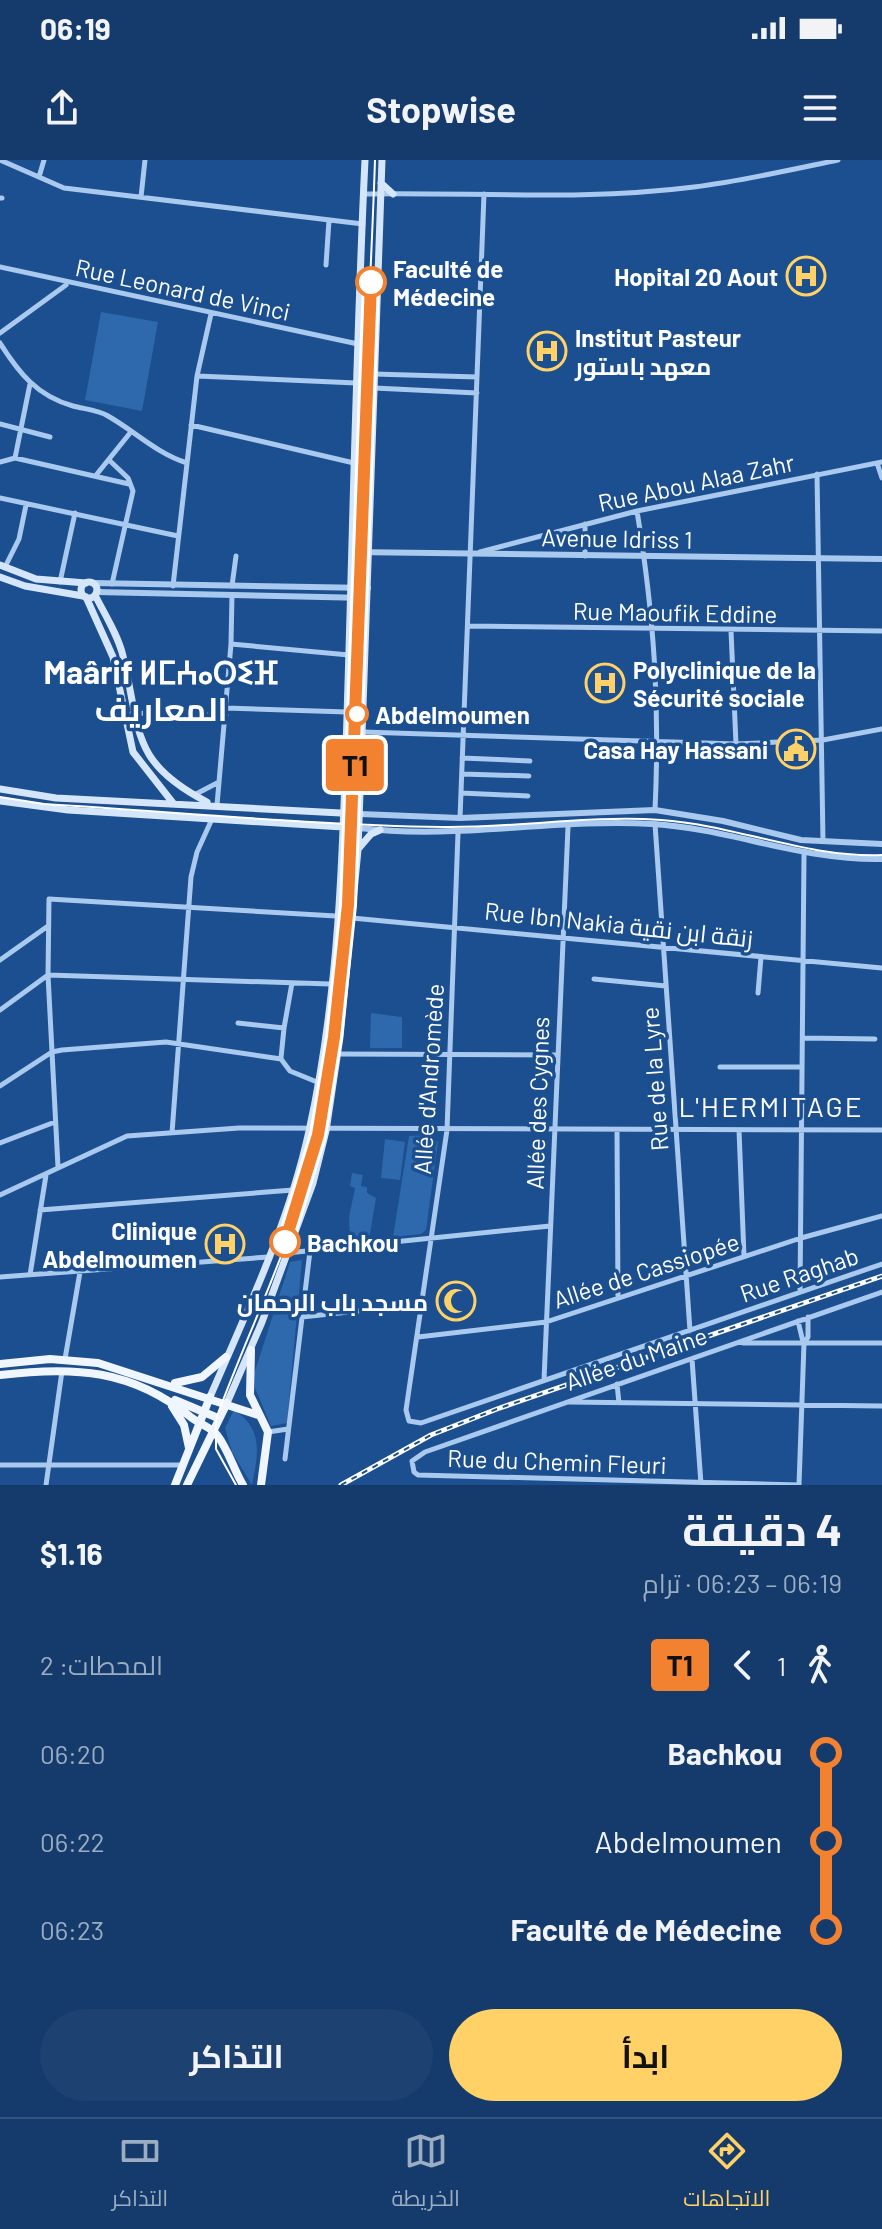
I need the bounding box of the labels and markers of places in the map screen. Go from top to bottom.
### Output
place label: Faculté de Médecine [393,254,503,311]
hospital icon: Hopital 20 Aout [785,255,827,297]
place label: Hopital 20 Aout [614,262,778,291]
marker: Faculté de Médecine [356,267,386,297]
place label: Institut Pasteur معهد باستور [574,323,741,381]
hospital icon: Institut Pasteur معهد باستور [526,330,568,372]
place label: Polyclinique de la Sécurité sociale [633,655,816,712]
hospital icon: Polyclinique de la Sécurité sociale [584,662,626,704]
place label: Abdelmoumen [375,700,530,729]
marker: Abdelmoumen [346,703,368,725]
public building icon: Casa Hay Hassani [775,728,817,770]
place label: Casa Hay Hassani [583,735,768,764]
place label: Clinique Abdelmoumen [42,1216,197,1273]
hospital icon: Clinique Abdelmoumen [204,1223,246,1265]
marker: Bachkou [270,1227,300,1257]
place label: Bachkou [307,1228,399,1257]
mosque icon: مسجد باب الرحمان [435,1280,477,1322]
place label: مسجد باب الرحمان [237,1287,428,1317]

